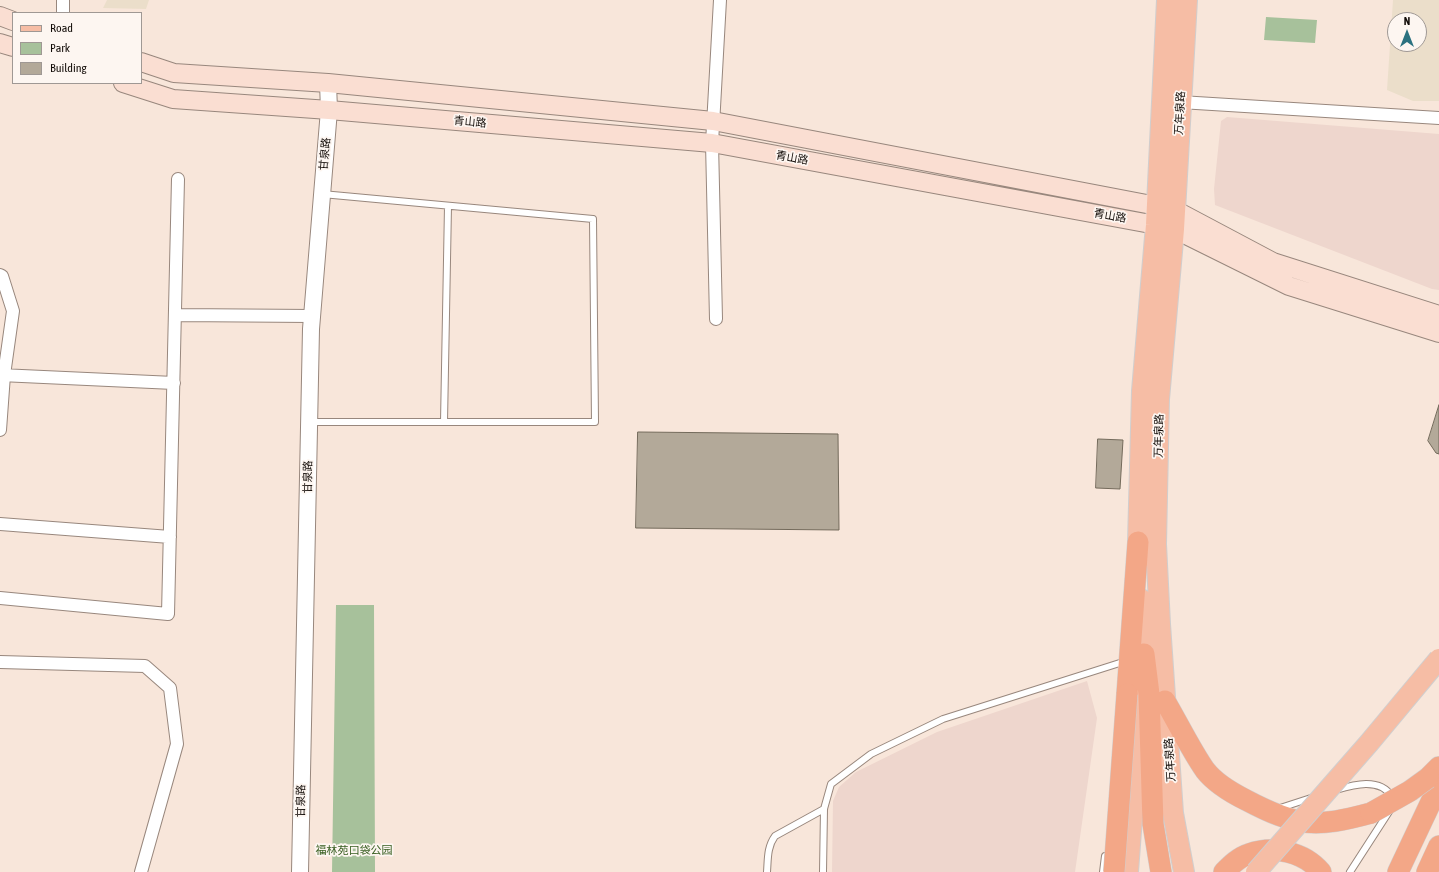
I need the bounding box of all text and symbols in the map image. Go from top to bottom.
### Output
legend [12,12,142,84]
north arrow [1387,12,1427,52]
text: N [1404,15,1410,27]
text: Road [50,21,73,35]
text: Park [50,41,70,55]
text: Building [50,61,87,75]
street label: 万年泉路 [1172,91,1188,135]
street label: 青山路 [453,114,487,130]
street label: 甘泉路 [317,137,333,171]
street label: 青山路 [775,149,809,167]
street label: 青山路 [1093,207,1127,225]
street label: 万年泉路 [1152,414,1166,458]
street label: 甘泉路 [301,460,315,494]
street label: 万年泉路 [1162,738,1178,782]
street label: 甘泉路 [294,784,308,818]
park label: 福林苑口袋公园 [316,844,392,858]

